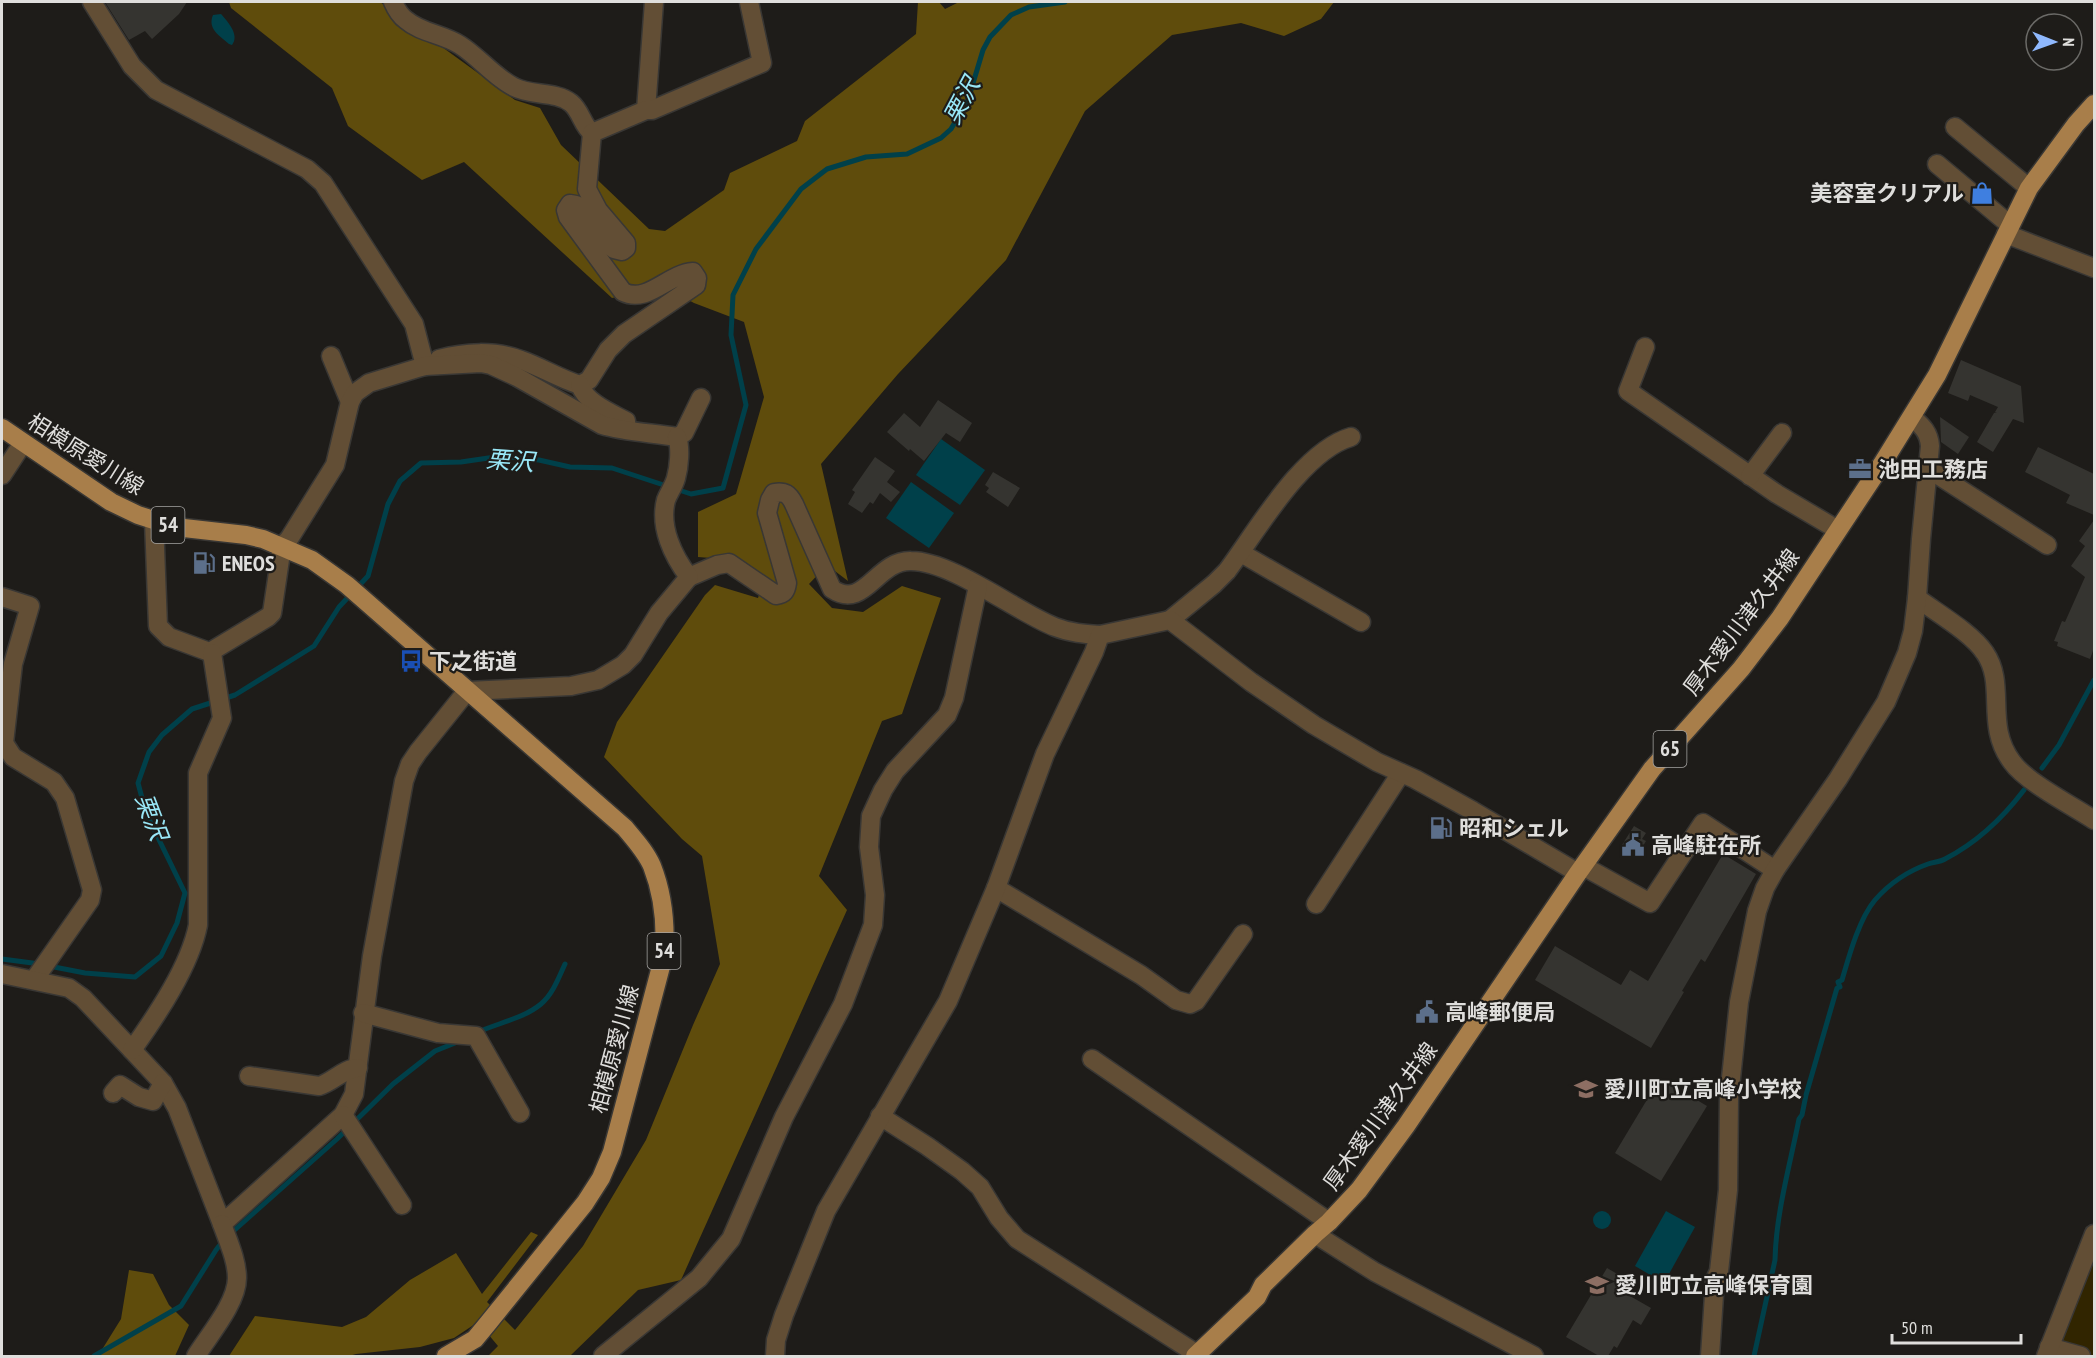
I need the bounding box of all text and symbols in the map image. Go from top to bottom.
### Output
north arrow [2024,12,2084,72]
text: N [2059,38,2079,47]
water label: 栗沢 [937,70,988,129]
place label: 美容室クリアル [1810,179,1964,207]
shop icon: 美容室クリアル [1969,180,1995,206]
street label: 相模原愛川線 [23,407,149,501]
water label: 栗沢 [485,443,538,478]
place label: 池田工務店 [1878,455,1988,483]
office icon: 池田工務店 [1847,456,1873,482]
road number: 54 [152,507,184,543]
street label: 厚木愛川津久井線 [1677,543,1805,701]
place label: ENEOS [222,549,275,577]
fuel station icon: ENEOS [191,550,217,576]
place label: 下之街道 [429,647,517,675]
bus stop icon: 下之街道 [398,648,424,674]
road number: 65 [1654,731,1686,767]
water label: 栗沢 [128,789,176,848]
place label: 昭和シェル [1459,814,1569,842]
fuel station icon: 昭和シェル [1428,815,1454,841]
place label: 高峰駐在所 [1651,831,1761,859]
public building icon: 高峰駐在所 [1620,832,1646,858]
road number: 54 [648,933,680,969]
street label: 相模原愛川線 [583,982,645,1116]
place label: 高峰郵便局 [1445,998,1555,1026]
public building icon: 高峰郵便局 [1414,999,1440,1025]
street label: 厚木愛川津久井線 [1317,1037,1443,1195]
place label: 愛川町立高峰小学校 [1604,1075,1802,1103]
school or university icon: 愛川町立高峰小学校 [1573,1076,1599,1102]
place label: 愛川町立高峰保育園 [1615,1271,1813,1299]
school or university icon: 愛川町立高峰保育園 [1584,1272,1610,1298]
scale bar [1892,1307,2021,1345]
text: 50 m [1901,1316,1933,1339]

